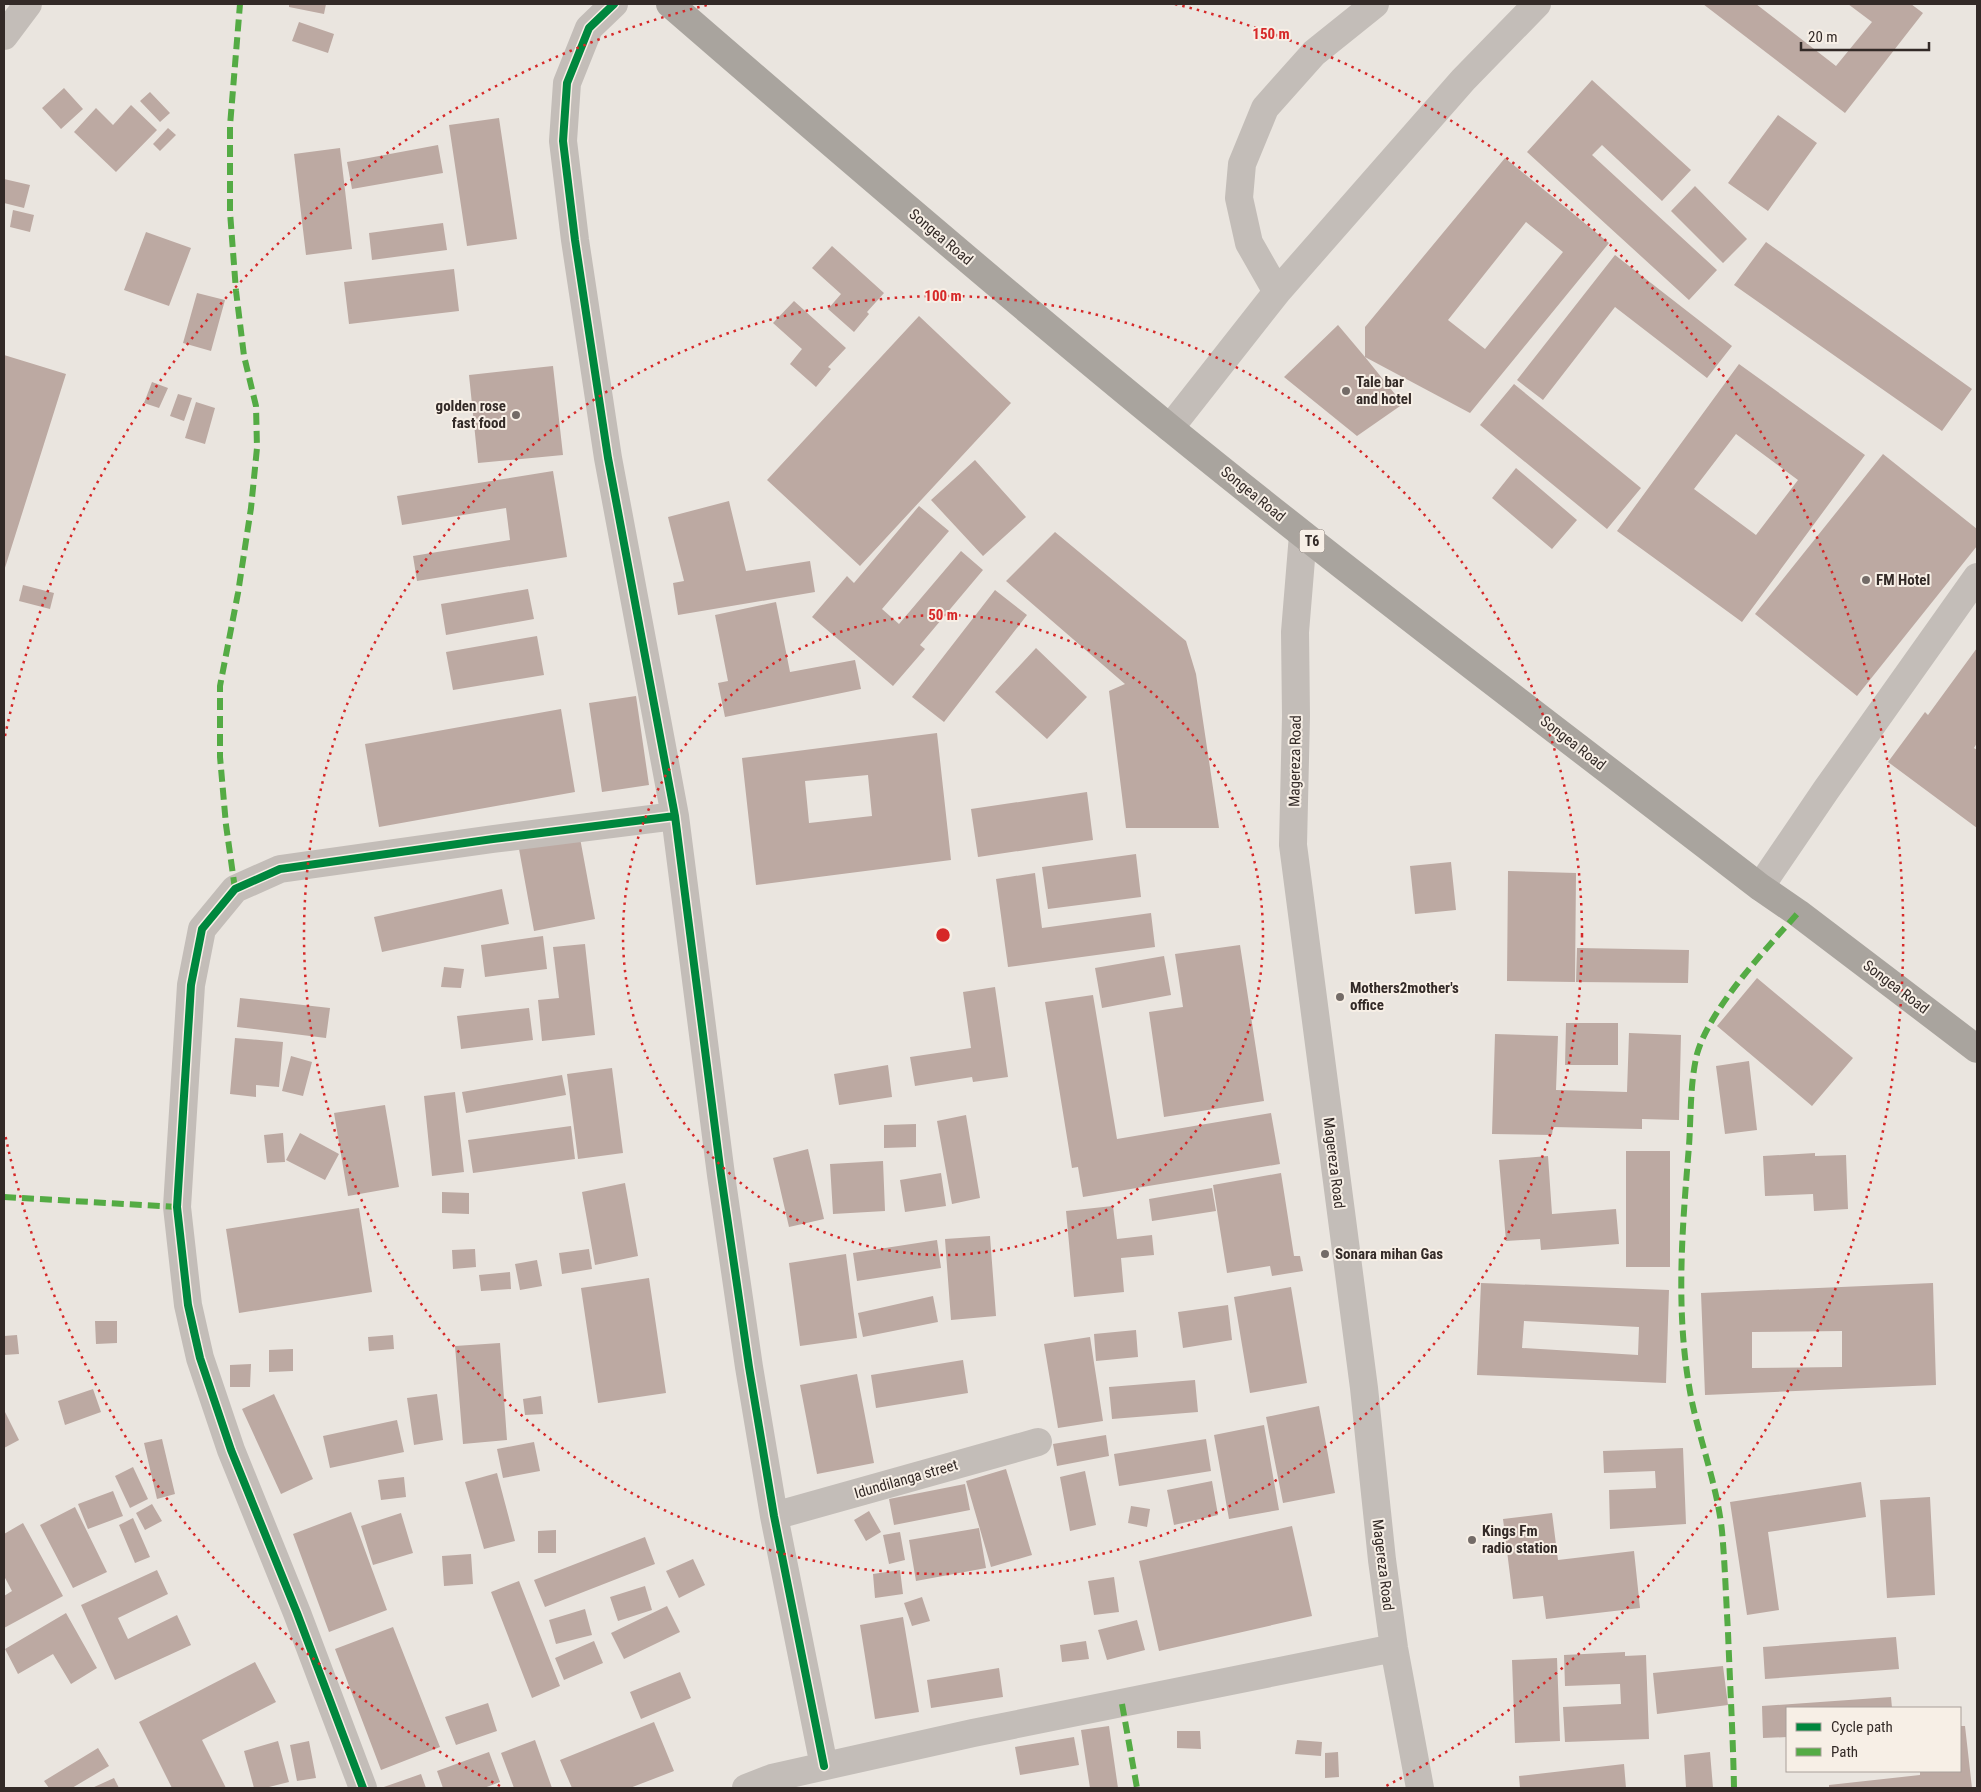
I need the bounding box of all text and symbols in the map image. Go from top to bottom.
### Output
scale bar [1801,20,1928,52]
text: 150 m [1252,25,1290,43]
text: 20 m [1808,28,1838,46]
street label: Songea Road [905,205,977,269]
text: 100 m [924,287,962,305]
place label: Tale bar and hotel [1356,373,1412,408]
marker: Tale bar and hotel [1340,385,1352,397]
place label: golden rose fast food [436,397,506,432]
marker: golden rose fast food [510,409,522,421]
street label: Songea Road [1217,463,1289,525]
road number: T6 [1300,530,1324,552]
place label: FM Hotel [1876,571,1930,589]
marker: FM Hotel [1860,574,1872,586]
text: 50 m [928,606,958,624]
street label: Songea Road [1537,712,1609,774]
street label: Magereza Road [1285,715,1305,807]
centre of rings [934,926,952,944]
street label: Songea Road [1860,956,1932,1018]
place label: Mothers2mother's office [1350,979,1459,1014]
marker: Mothers2mother's office [1334,991,1346,1003]
street label: Magereza Road [1319,1116,1349,1210]
place label: Sonara mihan Gas [1335,1245,1443,1263]
marker: Sonara mihan Gas [1319,1248,1331,1260]
street label: Idundilanga street [852,1456,960,1502]
street label: Magereza Road [1368,1518,1398,1612]
place label: Kings Fm radio station [1482,1522,1558,1557]
marker: Kings Fm radio station [1466,1534,1478,1546]
legend [1786,1707,1961,1772]
text: Cycle path [1831,1718,1893,1736]
text: Path [1831,1743,1858,1761]

